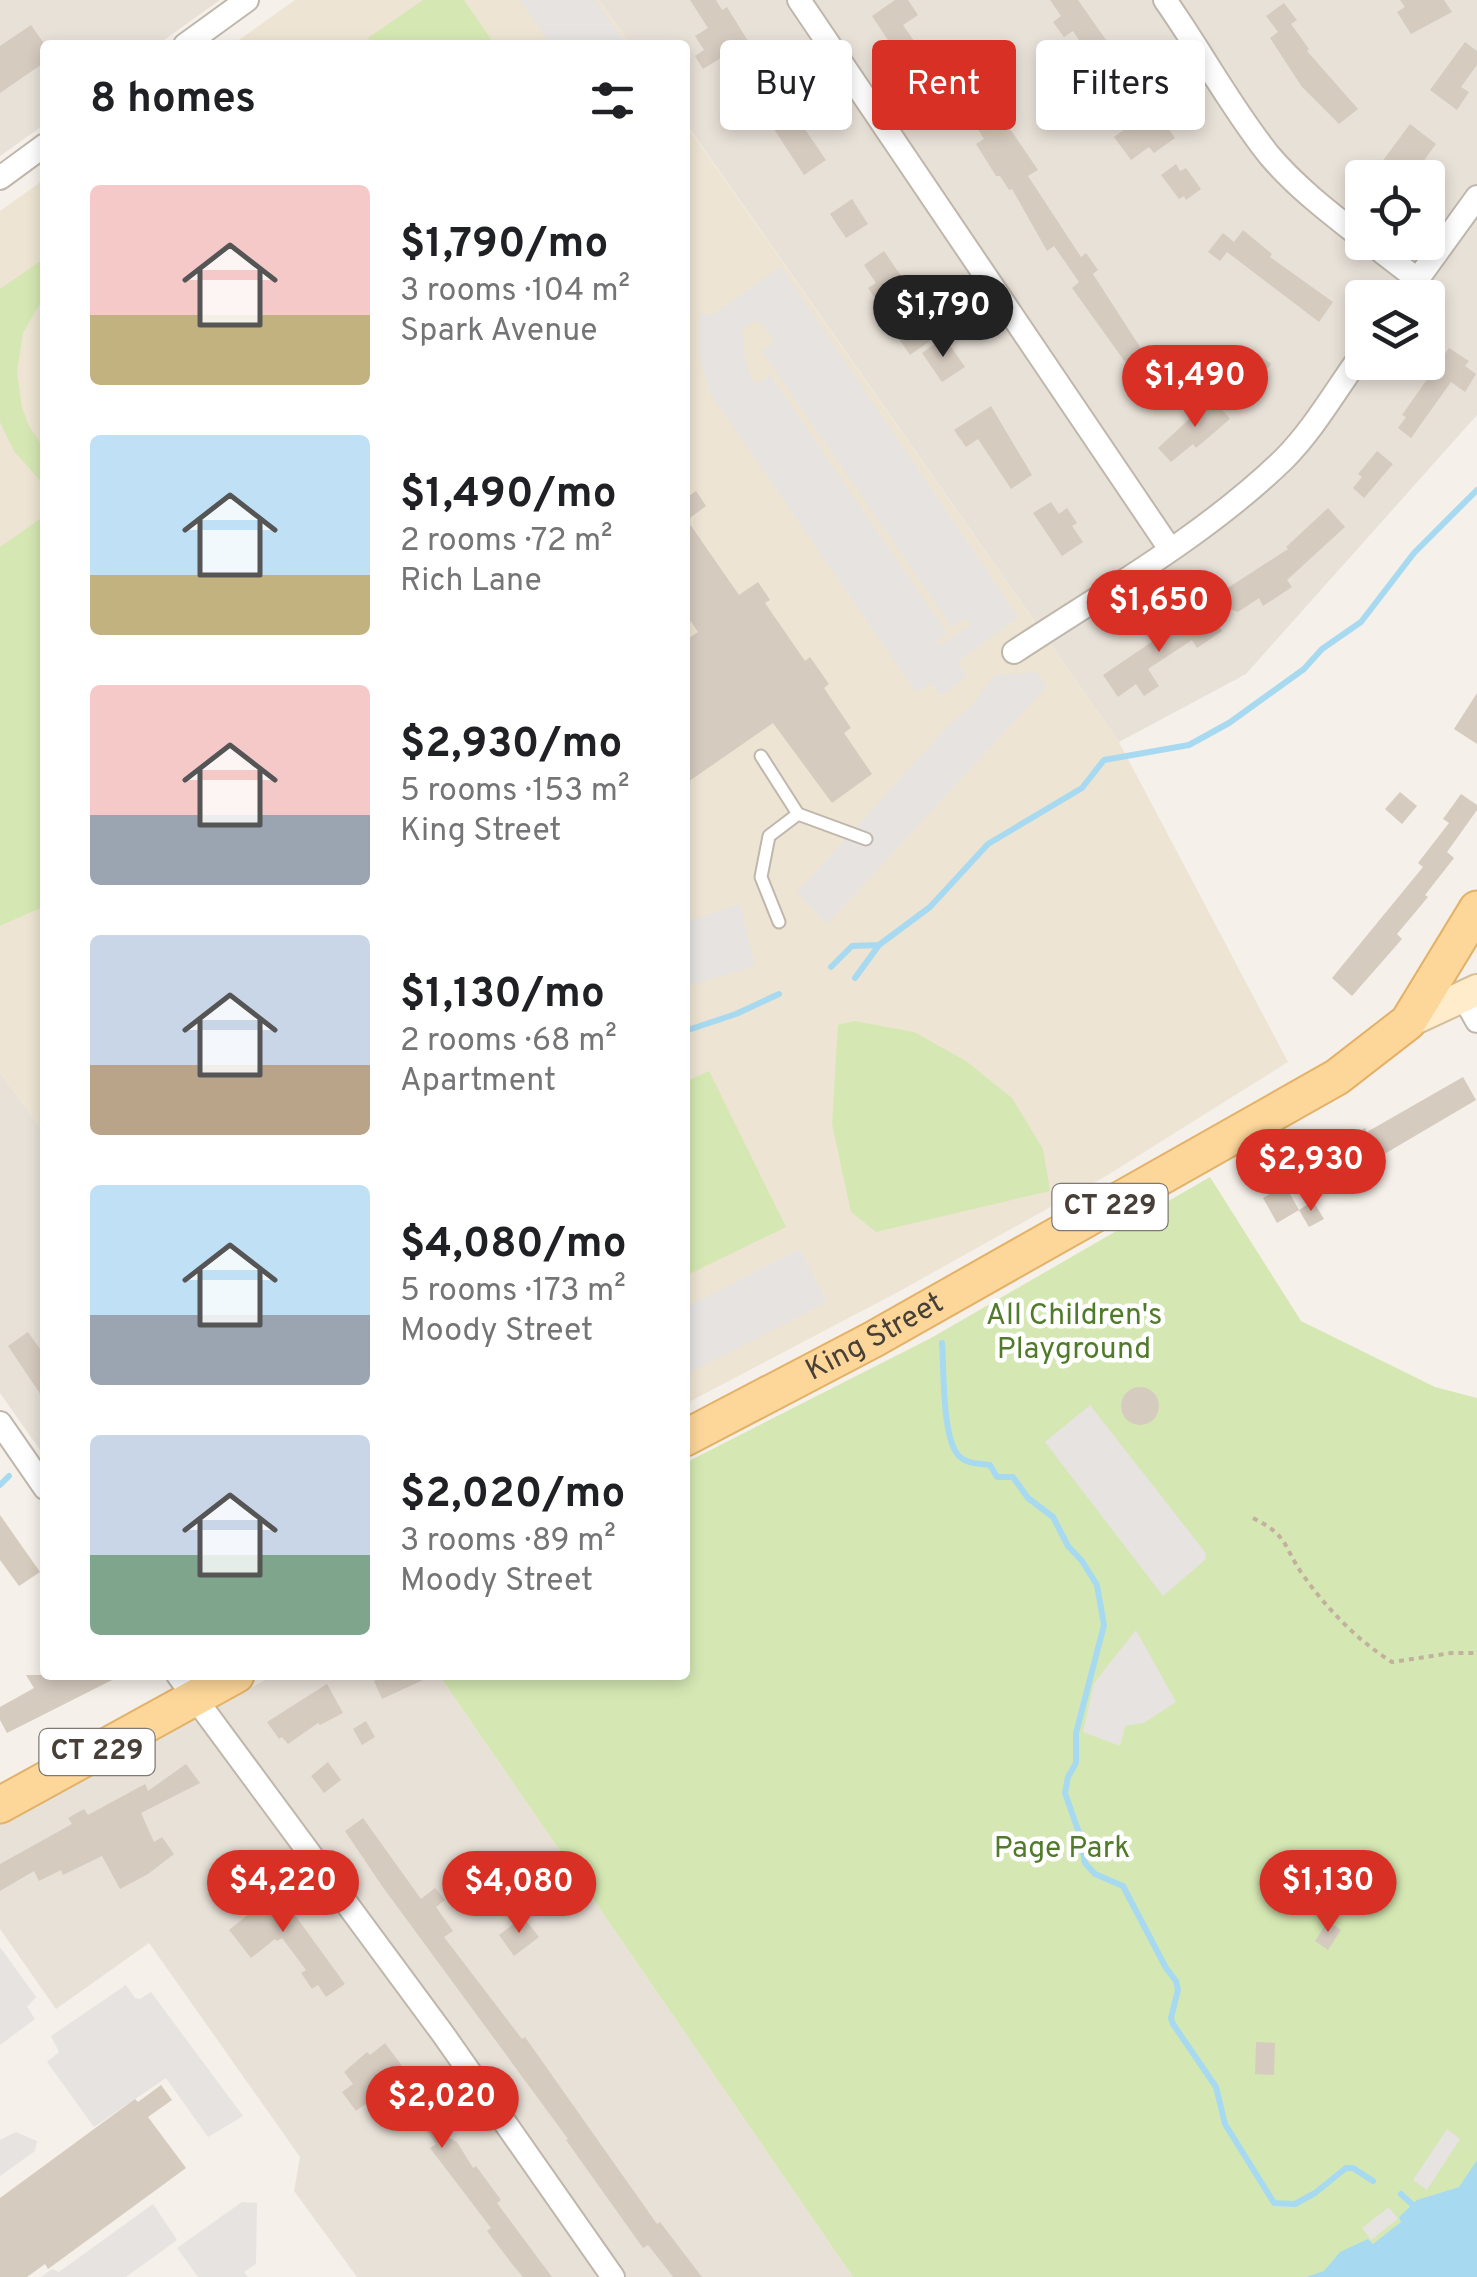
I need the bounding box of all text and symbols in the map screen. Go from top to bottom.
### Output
chip: Buy [720,40,852,130]
chip: Rent [872,40,1016,130]
chip: Filters [1036,40,1205,130]
icon: filters [585,73,640,128]
text: 8 homes [90,74,256,127]
map controls [1345,160,1445,380]
button: locate [1345,160,1445,260]
text: $1,790/mo [400,219,608,272]
icon: home [170,225,290,345]
text: 3 rooms · 104 m² [400,272,630,312]
pin: $1,790 [862,275,1024,360]
button: layers [1345,280,1445,380]
text: $1,790 [895,287,991,327]
text: Spark Avenue [400,312,597,352]
pin: $1,490 [1114,345,1276,430]
text: $1,490 [1144,357,1246,397]
text: $1,490/mo [400,469,616,522]
icon: home [170,475,290,595]
text: 2 rooms · 72 m² [400,522,613,562]
text: Rich Lane [400,562,542,602]
pin: $1,650 [1078,570,1240,655]
text: $1,650 [1109,582,1209,622]
text: $2,930/mo [400,719,622,772]
icon: home [170,725,290,845]
text: 5 rooms · 153 m² [400,772,630,812]
text: King Street [400,812,561,852]
text: $1,130/mo [400,969,605,1022]
icon: home [170,975,290,1095]
text: 2 rooms · 68 m² [400,1022,617,1062]
text: Apartment [400,1062,556,1102]
pin: $2,930 [1230,1129,1392,1214]
text: $2,930 [1258,1141,1364,1181]
road number: CT 229 [1052,1184,1168,1230]
text: $4,080/mo [400,1219,627,1272]
icon: home [170,1225,290,1345]
text: 5 rooms · 173 m² [400,1272,626,1312]
street label: King Street [800,1285,950,1390]
park label: All Children's Playground [986,1298,1162,1369]
text: Moody Street [400,1312,593,1352]
text: $2,020/mo [400,1469,625,1522]
icon: home [170,1475,290,1595]
text: 3 rooms · 89 m² [400,1522,616,1562]
text: Moody Street [400,1562,593,1602]
road number: CT 229 [39,1729,154,1775]
park label: Page Park [994,1831,1130,1868]
pin: $4,220 [202,1850,364,1935]
pin: $1,130 [1247,1850,1409,1935]
pin: $4,080 [438,1851,600,1936]
text: $4,220 [229,1862,337,1902]
text: $1,130 [1282,1862,1374,1902]
text: $4,080 [464,1863,574,1903]
pin: $2,020 [361,2066,523,2151]
text: $2,020 [388,2078,496,2118]

